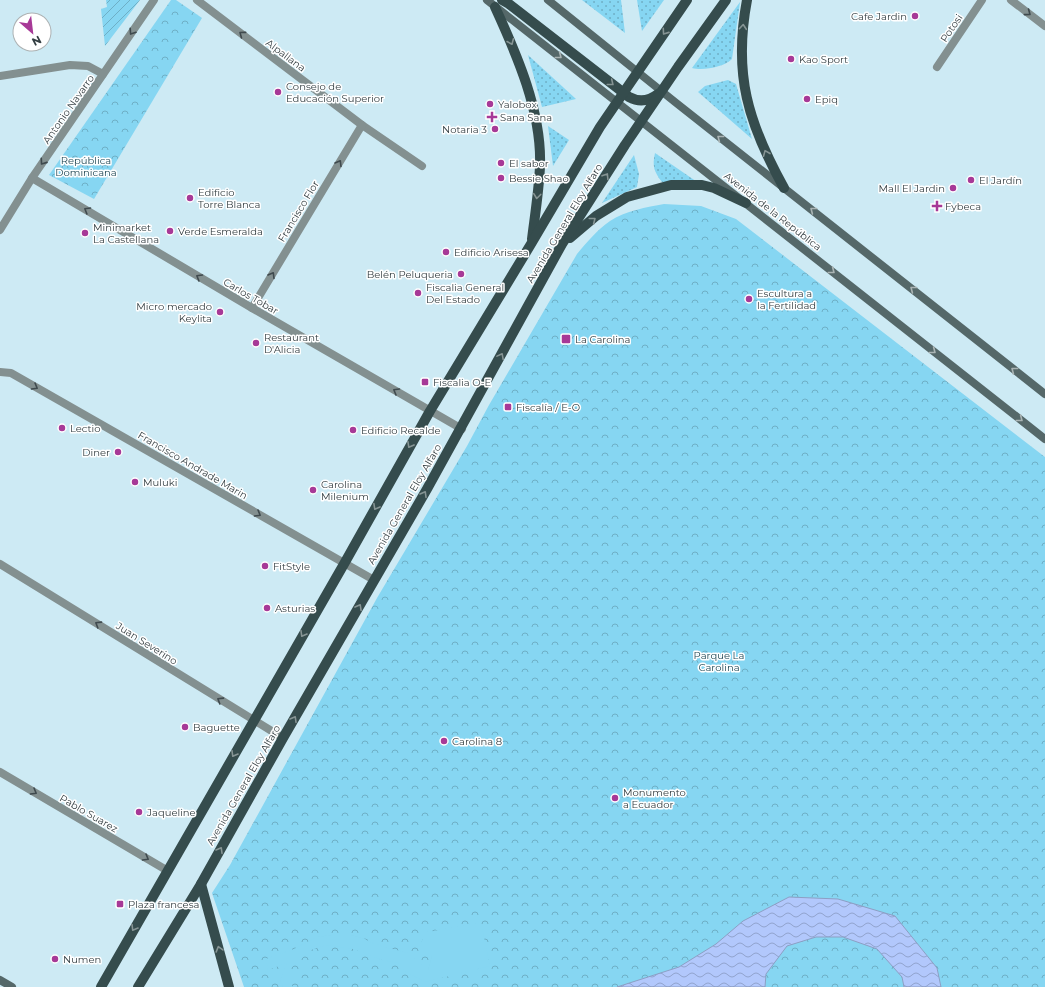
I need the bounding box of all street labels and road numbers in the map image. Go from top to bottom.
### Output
street label: Potosi [937,12,965,45]
street label: Alpallana [263,36,308,75]
street label: Antonio Navarro [40,72,97,146]
street label: Avenida General Eloy Alfaro [524,161,605,285]
street label: Avenida de la República [721,169,824,253]
street label: Francisco Flor [275,178,322,244]
street label: Carlos Tobar [221,275,281,317]
street label: Francisco Andrade Marin [136,429,250,502]
street label: Avenida General Eloy Alfaro [365,442,444,567]
street label: Juan Severino [113,619,180,668]
street label: Avenida General Eloy Alfaro [204,723,283,848]
street label: Pablo Suarez [57,792,120,835]

